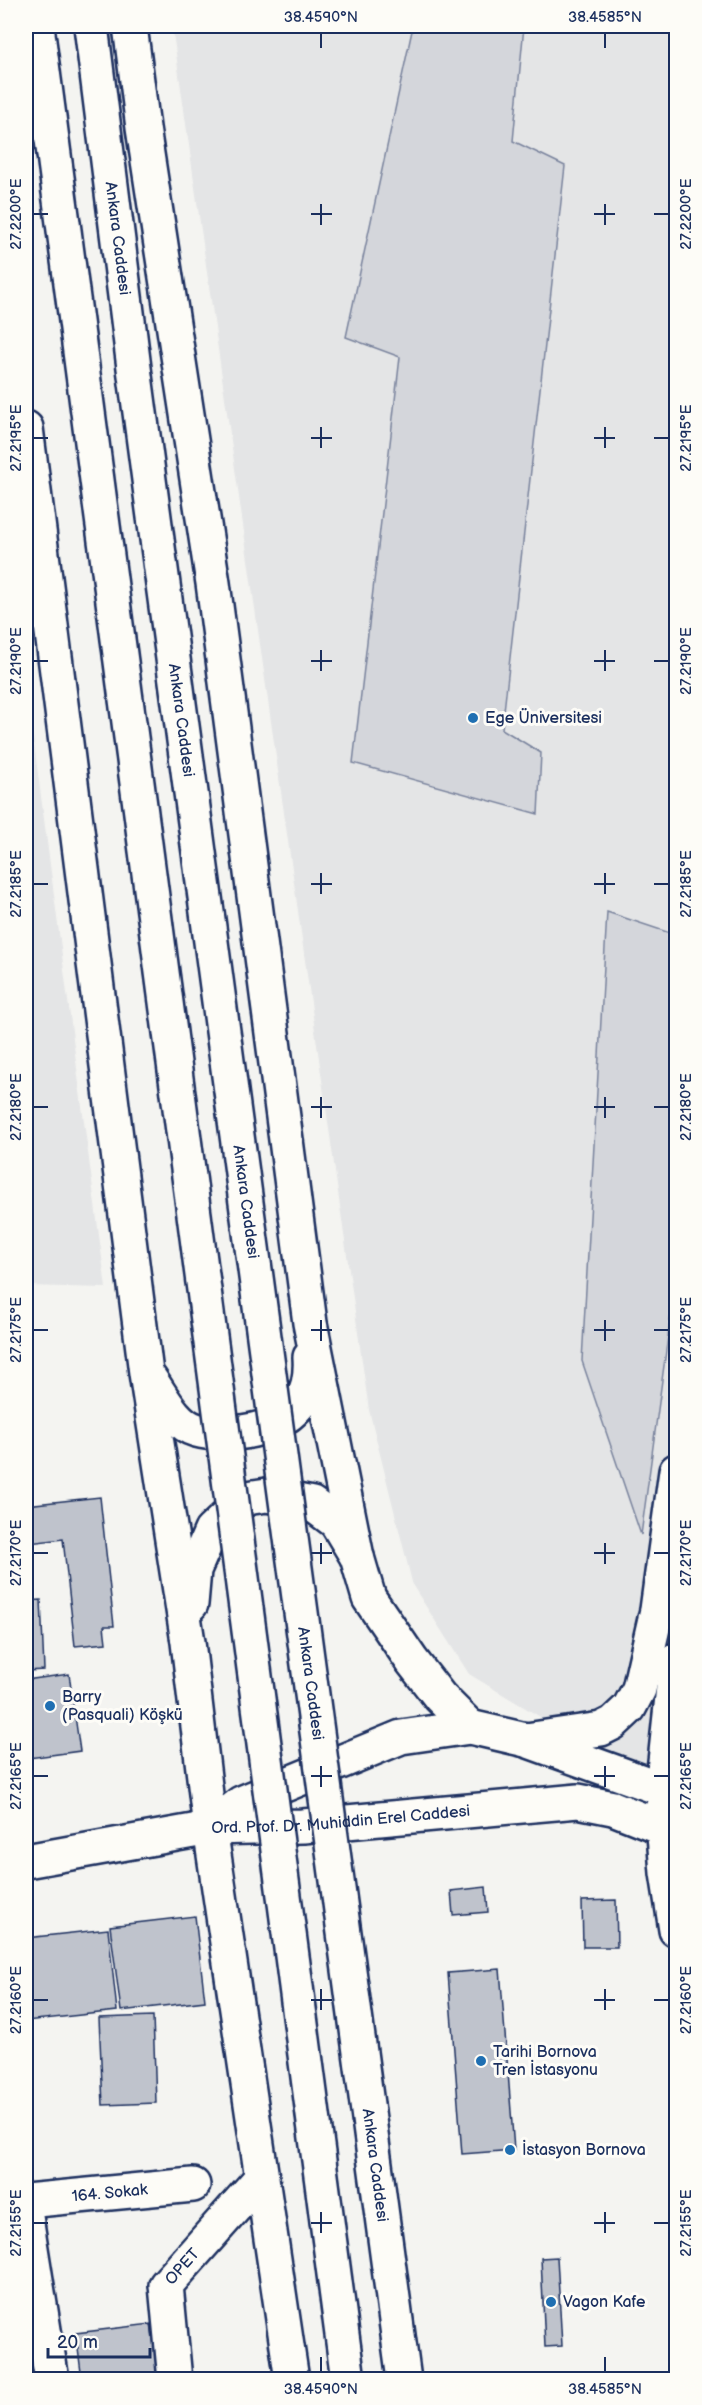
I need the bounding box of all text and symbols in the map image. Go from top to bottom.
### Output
text: 38.4590°N [284,8,358,27]
text: 38.4585°N [568,8,642,27]
text: 27.2200°E [7,178,26,250]
text: 27.2200°E [677,178,696,250]
street label: Ankara Caddesi [101,180,134,296]
text: 27.2195°E [7,404,26,472]
text: 27.2195°E [677,404,696,472]
text: 27.2190°E [7,627,26,695]
text: 27.2190°E [677,627,696,695]
street label: Ankara Caddesi [164,662,198,778]
place label: Ege Üniversitesi [485,707,602,728]
marker: Ege Üniversitesi [466,711,480,725]
text: 27.2185°E [7,850,26,918]
text: 27.2185°E [677,850,696,918]
text: 27.2180°E [7,1073,26,1141]
text: 27.2180°E [677,1073,696,1141]
street label: Ankara Caddesi [229,1144,263,1260]
text: 27.2175°E [7,1297,26,1363]
text: 27.2175°E [677,1297,696,1363]
text: 27.2170°E [7,1520,26,1586]
text: 27.2170°E [677,1520,696,1586]
street label: Ankara Caddesi [294,1626,328,1741]
place label: Barry (Pasquali) Köşkü [62,1688,183,1725]
marker: Barry (Pasquali) Köşkü [43,1699,57,1713]
text: 27.2165°E [7,1742,26,1810]
text: 27.2165°E [677,1742,696,1810]
street label: Ord. Prof. Dr. Muhiddin Erel Caddesi [211,1801,471,1837]
text: 27.2160°E [7,1966,26,2034]
text: 27.2160°E [677,1966,696,2034]
place label: Tarihi Bornova Tren İstasyonu [493,2043,598,2080]
marker: Tarihi Bornova Tren İstasyonu [474,2054,488,2068]
street label: Ankara Caddesi [358,2107,392,2223]
place label: İstasyon Bornova [522,2139,646,2160]
marker: İstasyon Bornova [503,2143,517,2157]
street label: 164. Sokak [71,2180,149,2206]
text: 27.2155°E [7,2189,26,2257]
text: 27.2155°E [677,2189,696,2257]
street label: OPET [161,2244,204,2289]
place label: Vagon Kafe [563,2293,646,2312]
marker: Vagon Kafe [544,2295,558,2309]
scale bar [48,2321,150,2359]
text: 20 m [57,2332,98,2353]
text: 38.4590°N [284,2380,358,2399]
text: 38.4585°N [568,2380,642,2399]

